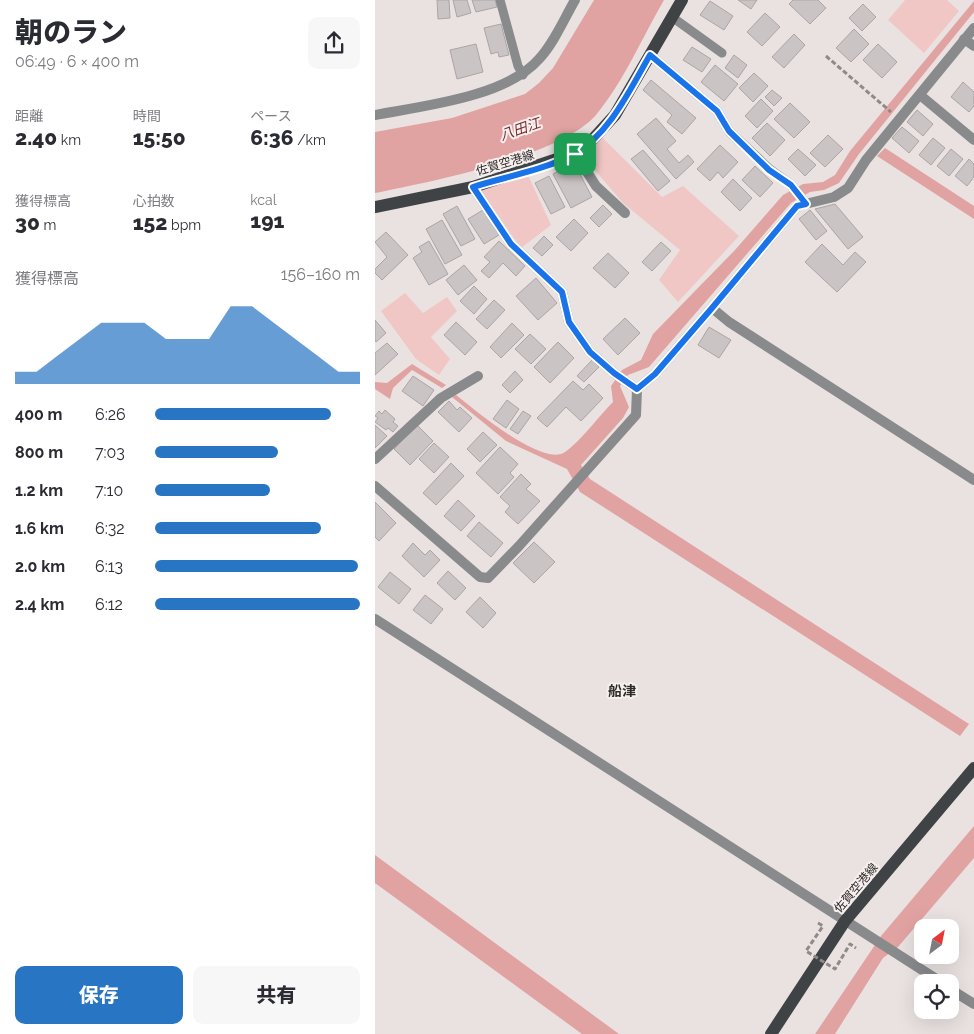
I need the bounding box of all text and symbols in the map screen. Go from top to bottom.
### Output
text: 朝のラン [15,16,127,49]
button: share [308,17,360,69]
text: 06:49 · 6 × 400 m [15,52,139,71]
text: 距離 [15,108,43,124]
text: 時間 [133,108,161,124]
text: ペース [250,108,292,124]
water label: 八田江 [498,114,544,143]
text: 2.40 [15,125,57,150]
text: 15:50 [133,125,186,150]
text: 6:36 [250,125,294,150]
text: km [57,132,81,148]
text: /km [294,132,326,148]
pin [554,133,596,175]
icon: arrive [561,140,589,168]
street label: 佐賀空港線 [474,148,536,178]
text: kcal [250,192,277,208]
text: 獲得標高 [15,193,71,209]
text: 心拍数 [133,193,175,209]
text: 191 [250,208,284,233]
text: 30 [15,210,40,235]
text: 152 [133,210,167,235]
text: m [40,217,56,233]
text: bpm [167,217,201,233]
text: 156–160 m [281,265,360,284]
text: 獲得標高 [15,269,79,288]
text: 400 m [15,405,63,424]
text: 6:26 [95,405,126,424]
text: 800 m [15,443,63,462]
text: 7:03 [95,443,125,462]
text: 1.2 km [15,481,63,500]
text: 7:10 [95,481,123,500]
text: 1.6 km [15,519,64,538]
text: 6:32 [95,519,125,538]
text: 2.0 km [15,557,65,576]
text: 6:13 [95,557,123,576]
text: 2.4 km [15,595,64,614]
text: 6:12 [95,595,123,614]
district label: 船津 [608,683,636,699]
street label: 佐賀空港線 [831,861,881,915]
north arrow [914,919,959,964]
map controls [914,919,959,1019]
button: 保存 [15,966,183,1024]
button: 共有 [193,966,360,1024]
button: locate [914,974,959,1019]

